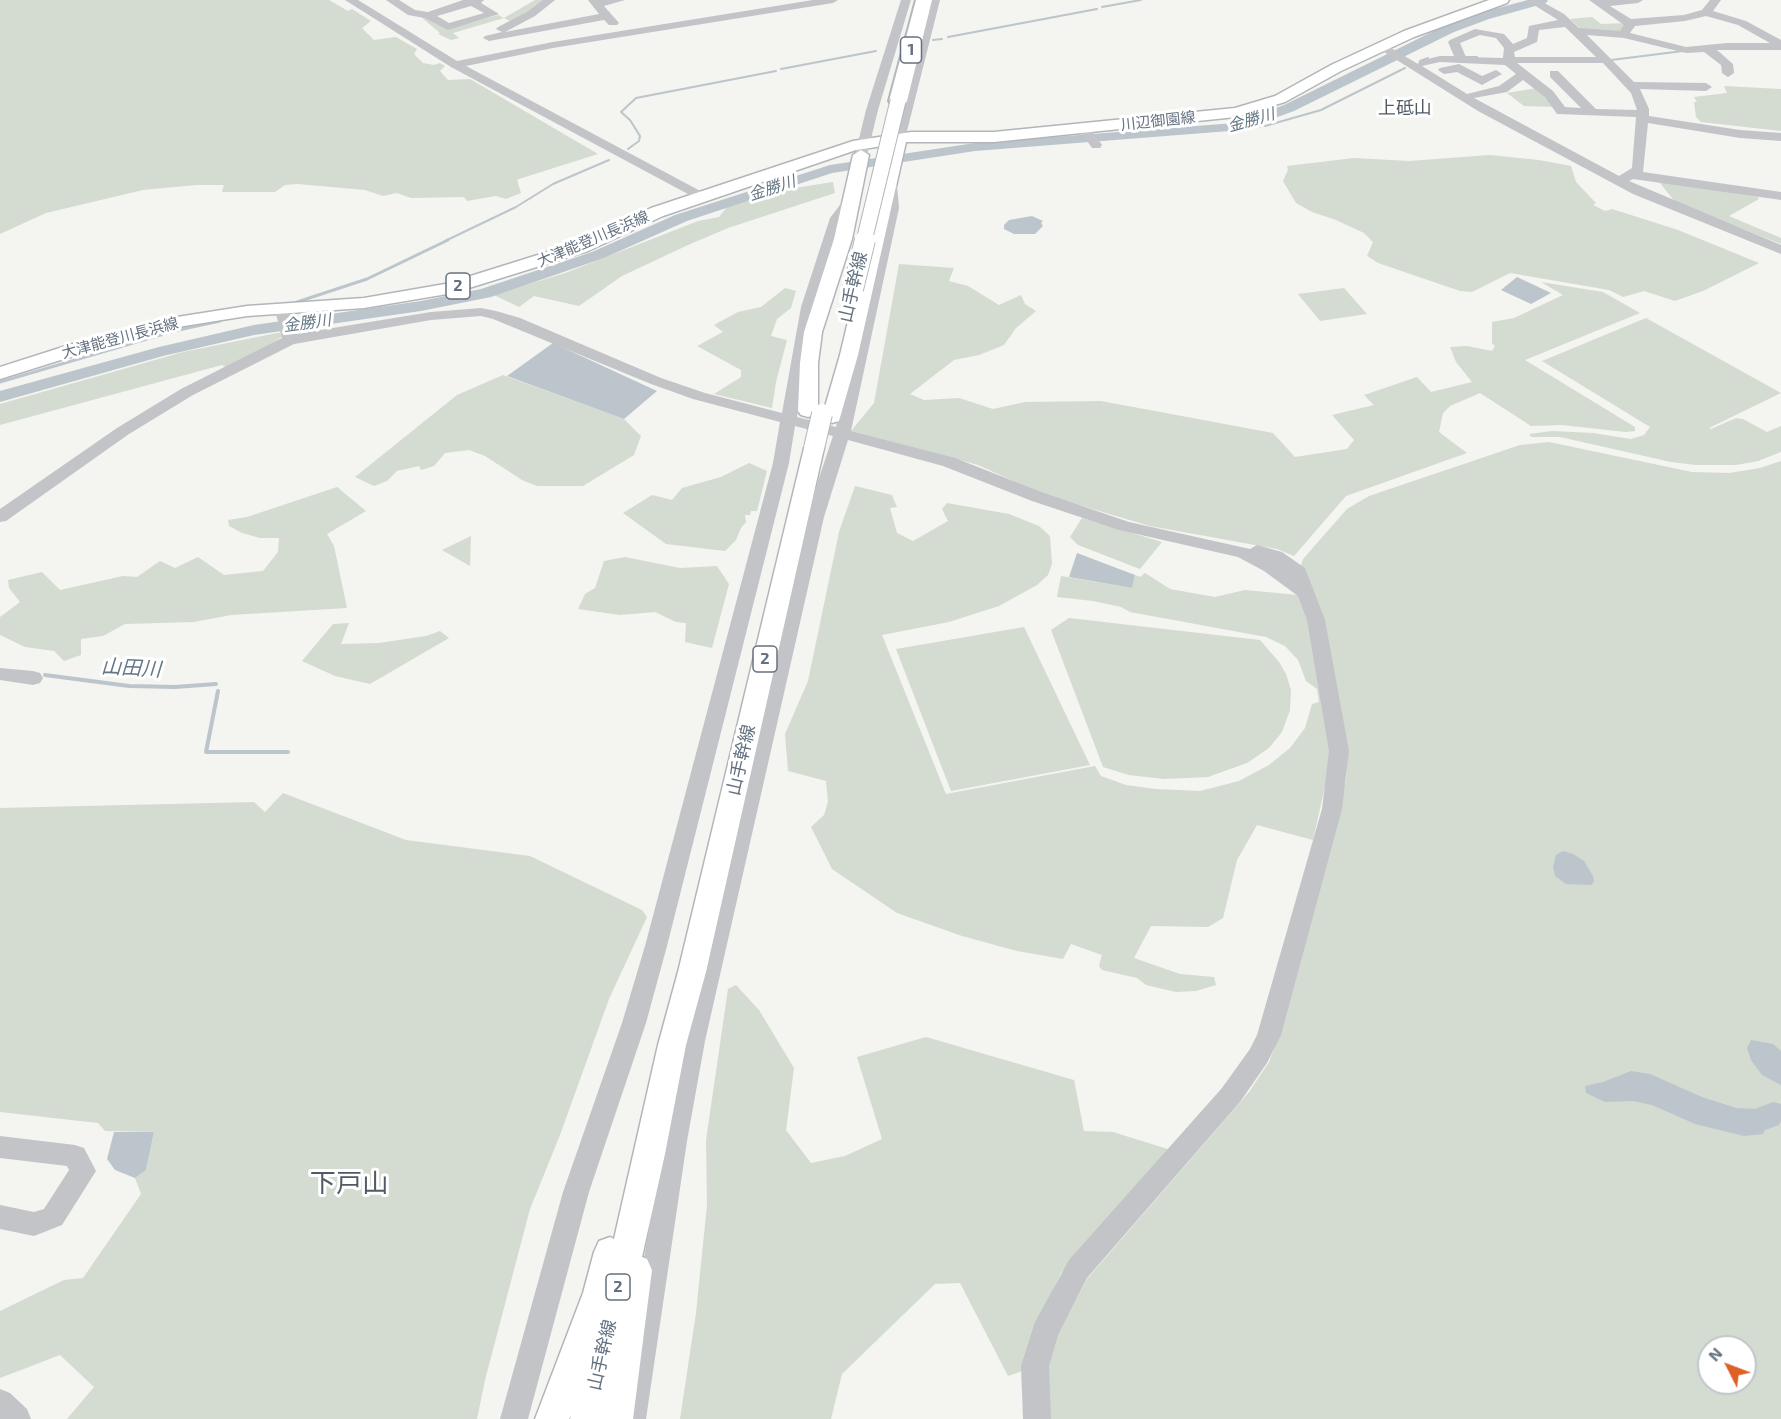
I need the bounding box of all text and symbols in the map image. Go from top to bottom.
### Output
road number: 1 [900,37,922,63]
district label: 上砥山 [1378,97,1432,119]
water label: 金勝川 [1225,104,1277,136]
street label: 川辺御園線 [1120,108,1196,134]
water label: 金勝川 [746,171,798,205]
street label: 大津能登川長浜線 [534,207,652,271]
street label: 山手幹線 [834,249,872,325]
road number: 2 [446,273,470,299]
water label: 金勝川 [282,310,332,336]
street label: 大津能登川長浜線 [60,314,180,362]
road number: 2 [753,646,777,672]
water label: 山田川 [100,654,162,682]
street label: 山手幹線 [722,722,760,798]
district label: 下戸山 [310,1167,388,1199]
road number: 2 [606,1274,630,1300]
street label: 山手幹線 [583,1317,621,1393]
north arrow [1697,1335,1757,1395]
text: N [1704,1343,1726,1365]

